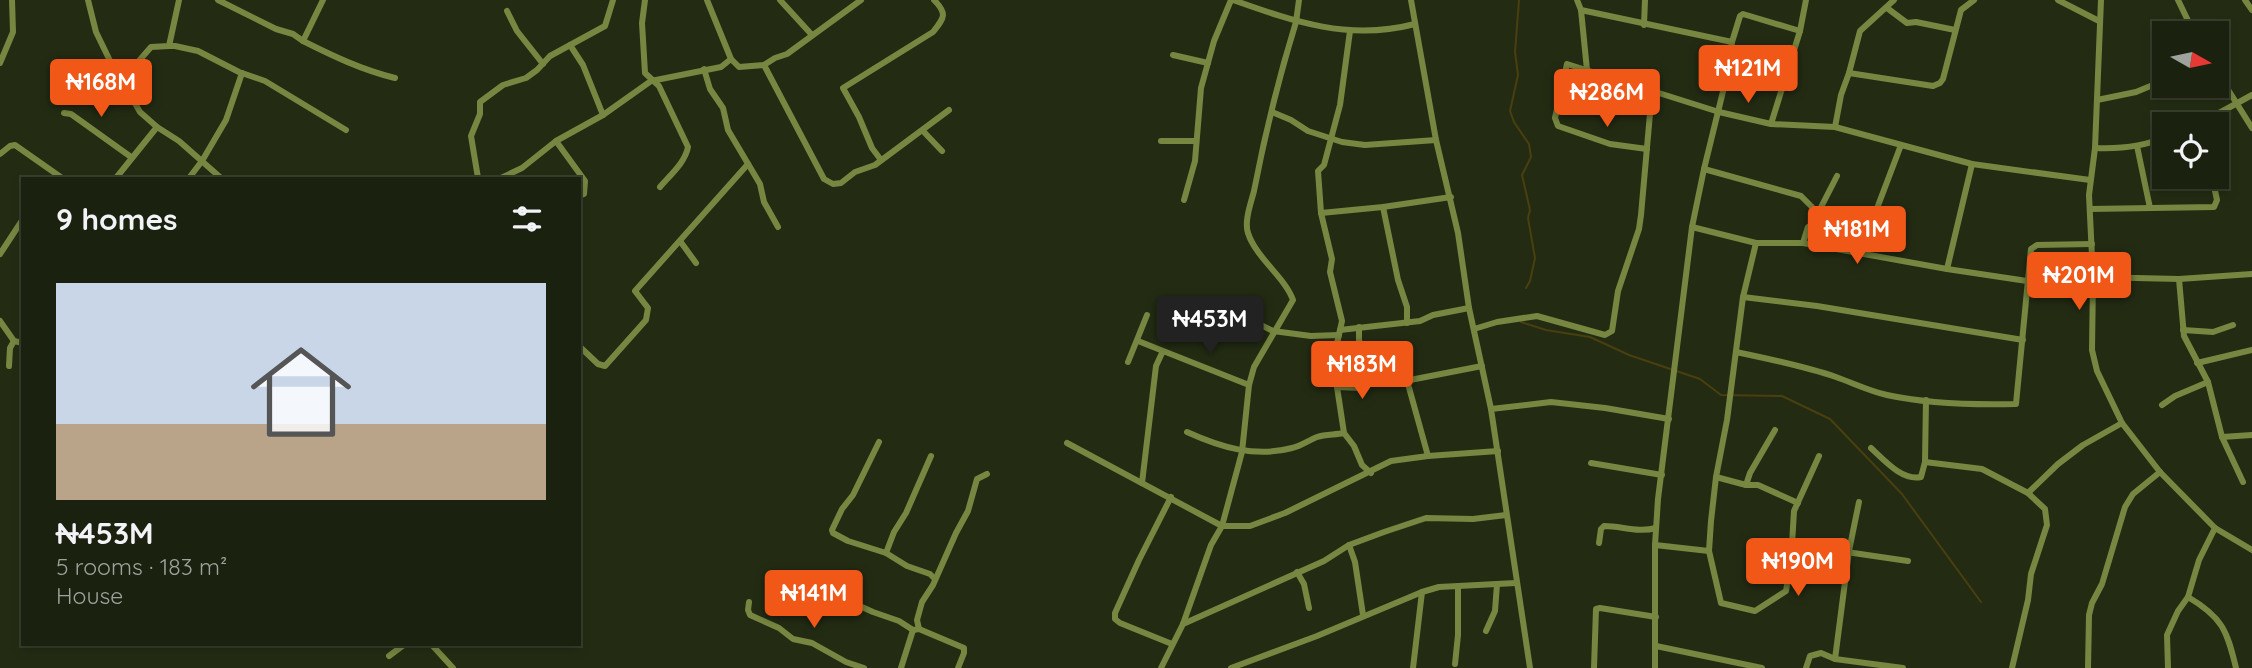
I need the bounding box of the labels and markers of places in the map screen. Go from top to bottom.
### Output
pin: ₦121M [1699,46,1797,105]
pin: ₦168M [52,60,150,119]
pin: ₦286M [1558,69,1656,129]
pin: ₦181M [1808,206,1906,266]
pin: ₦201M [2030,252,2128,312]
pin: ₦453M [1161,296,1259,356]
pin: ₦183M [1313,342,1411,401]
pin: ₦190M [1749,538,1847,598]
pin: ₦141M [765,570,863,630]

